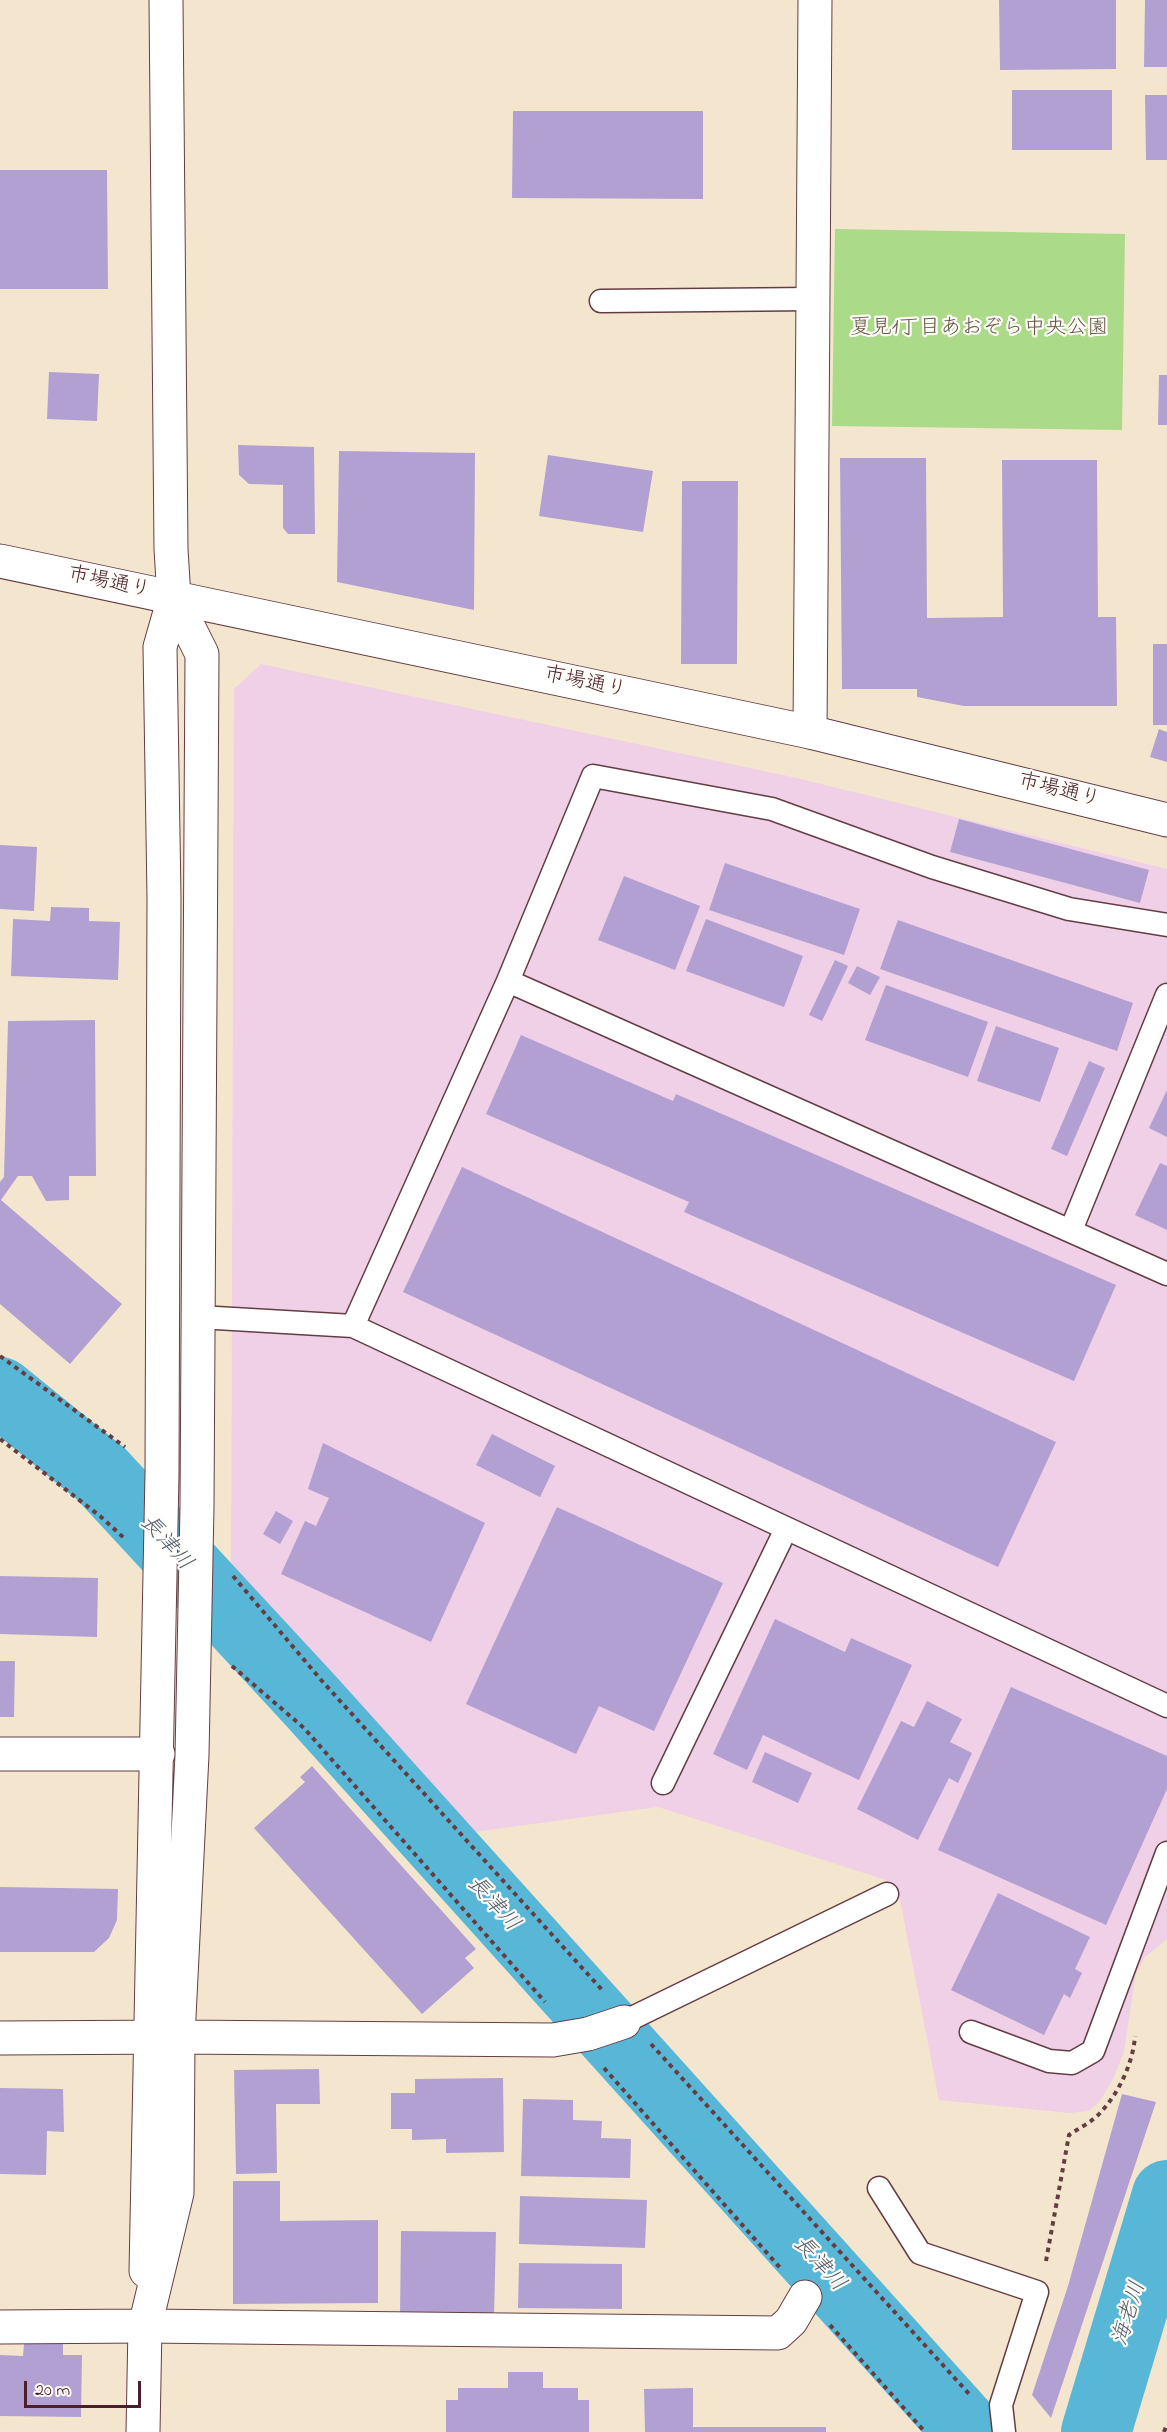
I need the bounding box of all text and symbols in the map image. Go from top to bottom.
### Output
park label: 夏見1丁目あおぞら中央公園 [850,317,1108,343]
street label: 市場通り [65,563,153,605]
street label: 市場通り [541,663,629,705]
street label: 市場通り [1015,770,1103,814]
water label: 長津川 [133,1511,197,1577]
water label: 長津川 [460,1872,524,1938]
water label: 長津川 [786,2232,850,2298]
water label: 海老川 [1109,2279,1153,2349]
scale bar [27,2369,144,2407]
text: 20 m [35,2378,70,2404]

